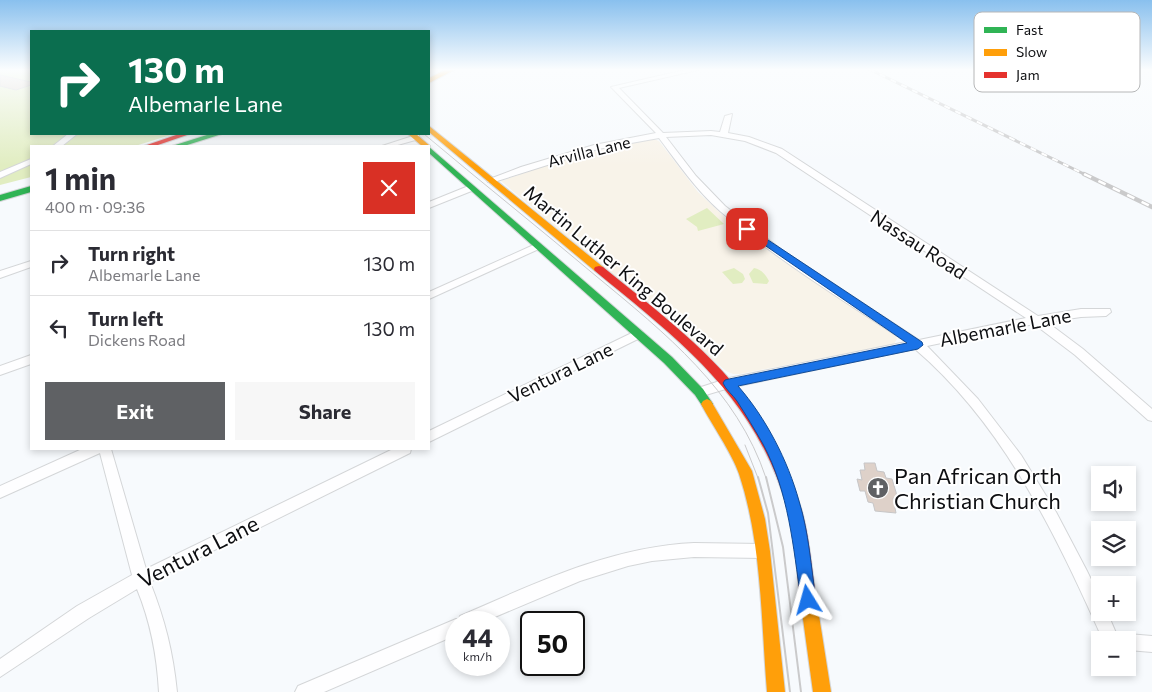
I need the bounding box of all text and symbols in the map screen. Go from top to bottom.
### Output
legend [974,12,1140,92]
text: Fast [1016,21,1043,38]
text: Slow [1016,43,1047,60]
text: 130 m [128,47,225,90]
icon: right [45,50,110,115]
text: Jam [1016,66,1040,83]
text: Albemarle Lane [128,90,283,117]
street label: Arvilla Lane [546,132,632,170]
text: 1 min [45,159,116,196]
button: close [363,162,415,214]
street label: Martin Luther King Boulevard [520,180,728,360]
text: 400 m · 09:36 [45,197,145,216]
street label: Nassau Road [867,204,971,284]
pin [726,208,768,250]
icon: arrive [733,215,761,243]
text: Turn right [88,242,175,265]
icon: right [45,249,73,277]
text: 130 m [363,252,415,275]
text: Albemarle Lane [88,265,200,284]
street label: Albemarle Lane [937,303,1073,351]
text: Turn left [88,307,163,330]
icon: left [45,314,73,342]
text: 130 m [363,317,415,340]
text: Dickens Road [88,330,185,349]
street label: Ventura Lane [504,337,616,407]
button: Exit [45,382,225,440]
button: Share [235,382,415,440]
place label: Pan African Orth Christian Church [894,462,1062,514]
map controls [1091,466,1136,676]
button: sound [1091,466,1136,511]
church icon: Pan African Orth Christian Church [866,476,890,500]
street label: Ventura Lane [133,509,263,593]
button: layers [1091,521,1136,566]
position arrow [781,573,833,625]
button: + [1091,576,1136,621]
speed limit sign: 50 [520,611,585,676]
text: 44 [462,622,493,652]
button: − [1091,631,1136,676]
text: km/h [463,649,492,663]

